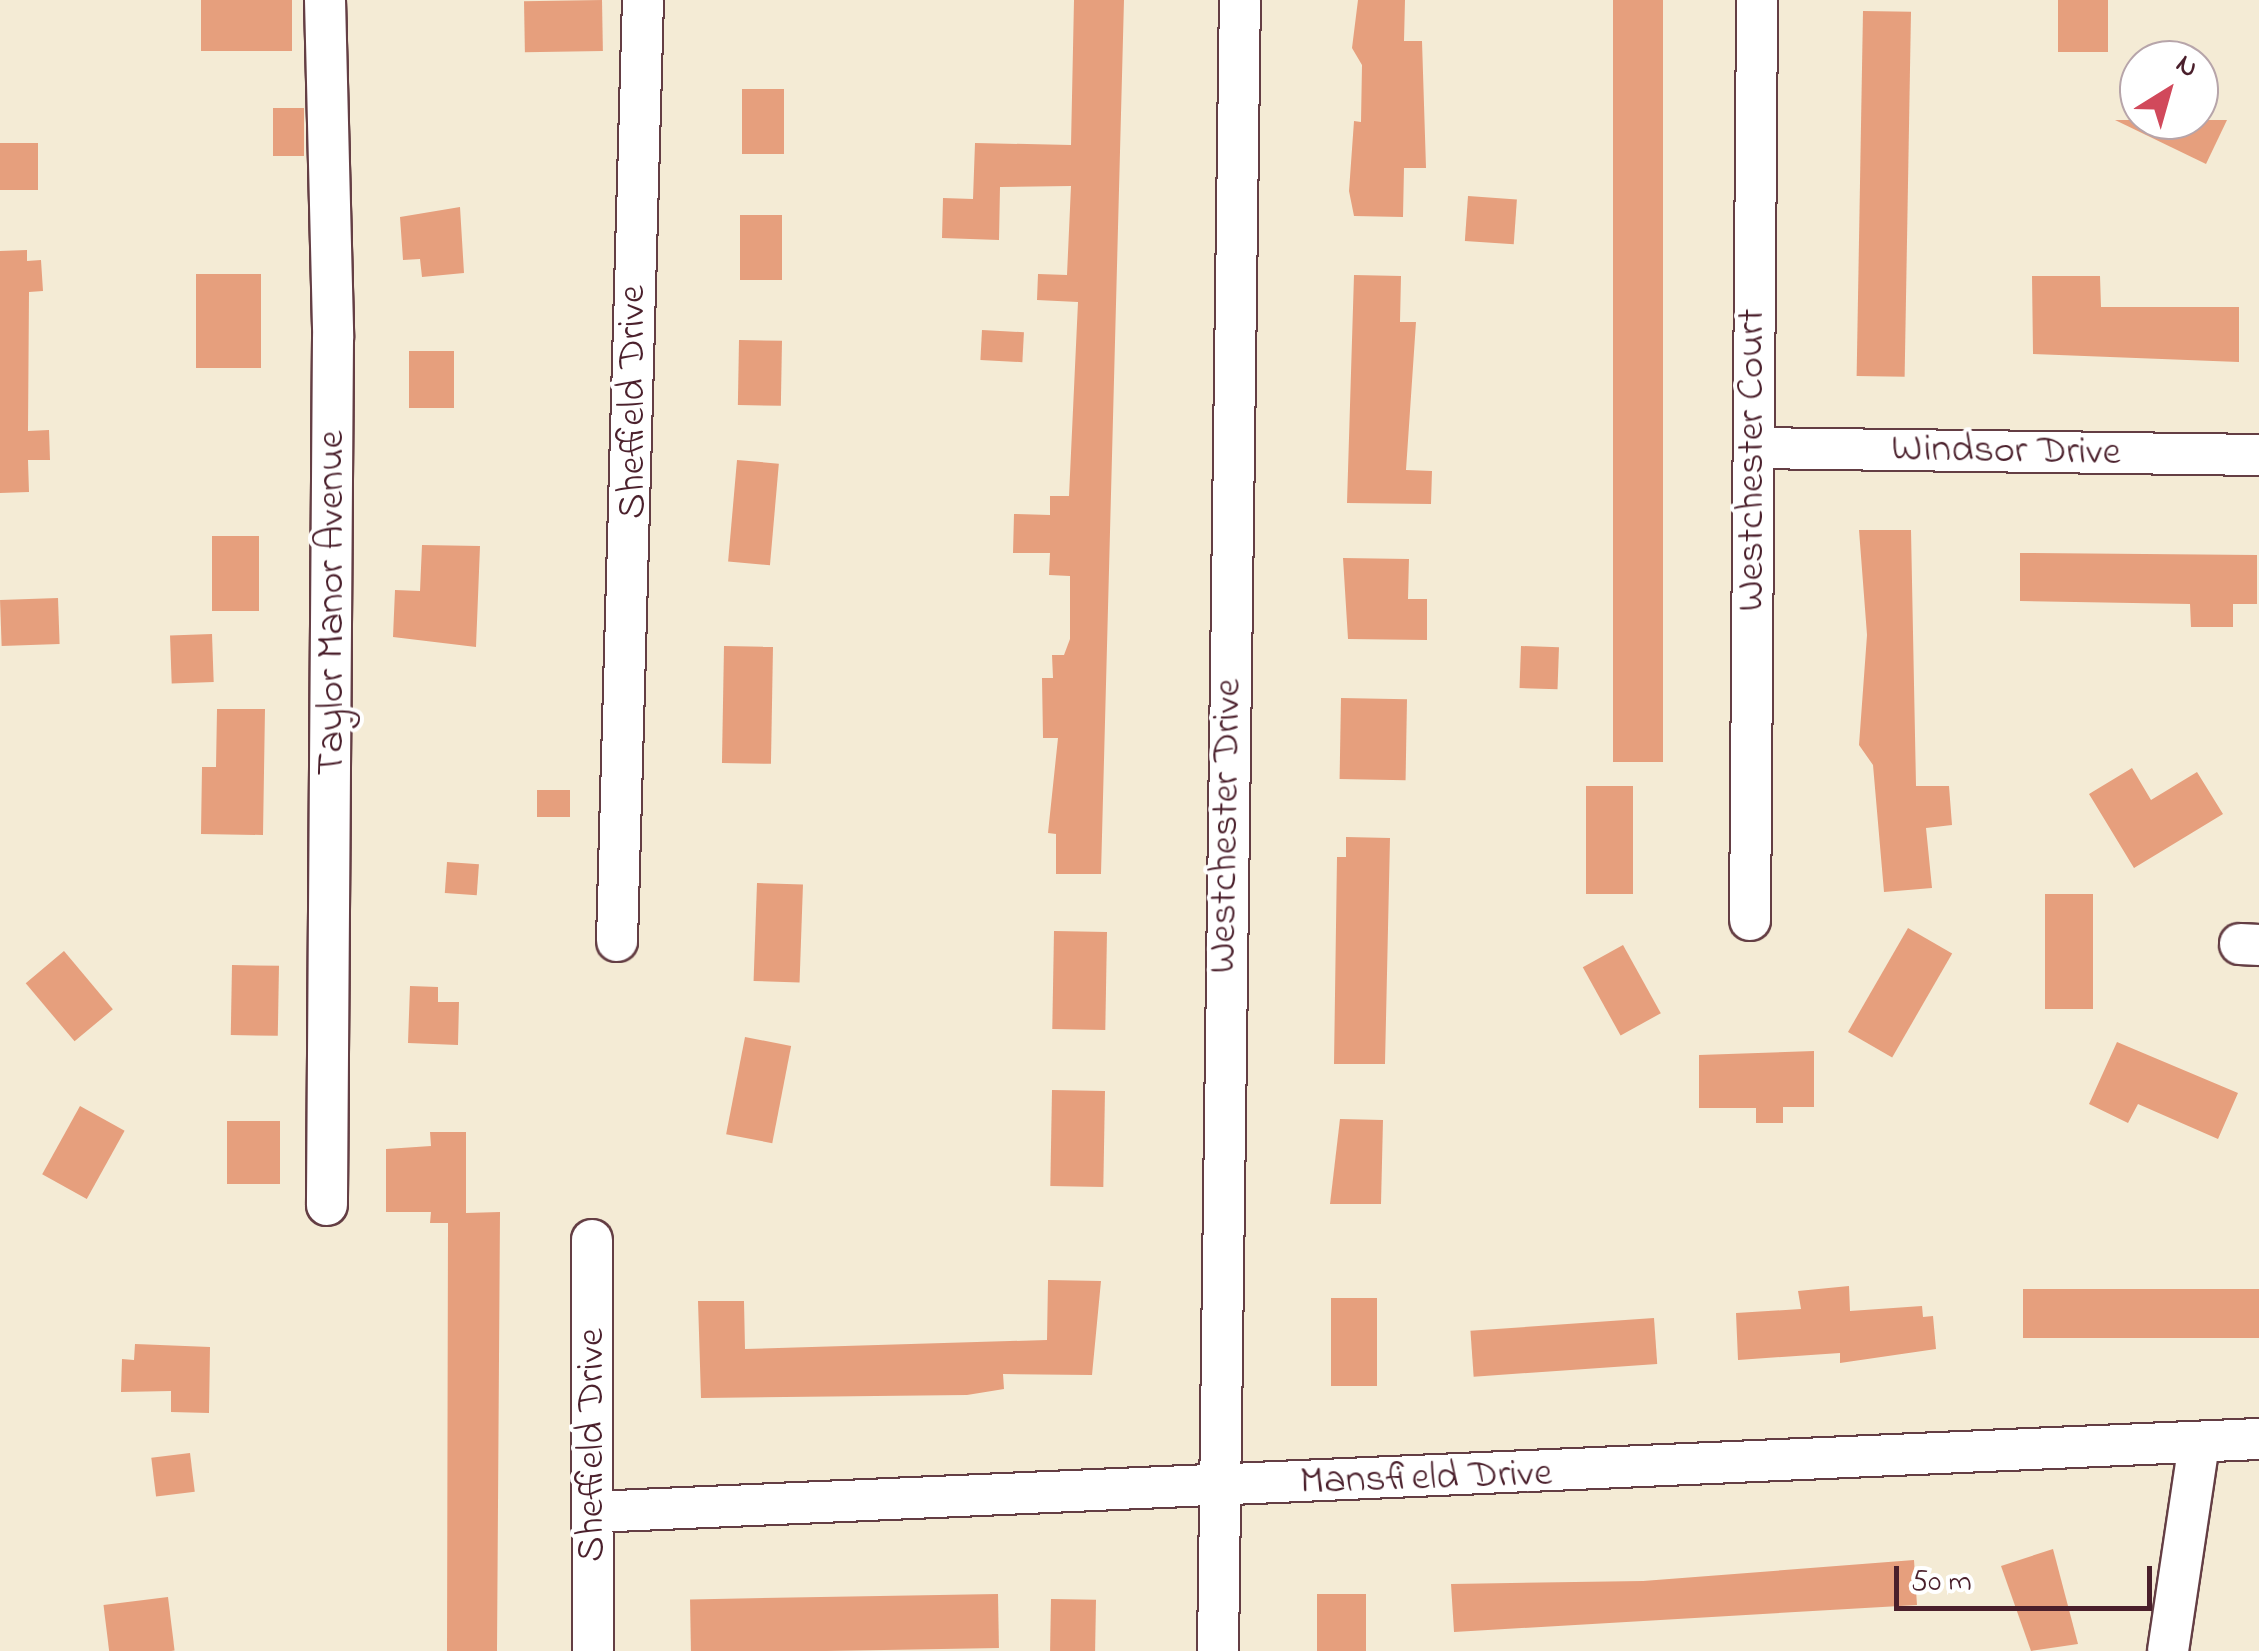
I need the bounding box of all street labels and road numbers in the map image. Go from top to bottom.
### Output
street label: Sheffield Drive [610,285,658,519]
street label: Westchester Court [1729,309,1777,611]
street label: Windsor Drive [1891,426,2121,478]
street label: Taylor Manor Avenue [309,430,357,776]
street label: Westchester Drive [1200,678,1254,974]
street label: Sheffield Drive [569,1328,617,1562]
street label: Mansfield Drive [1299,1451,1553,1507]

